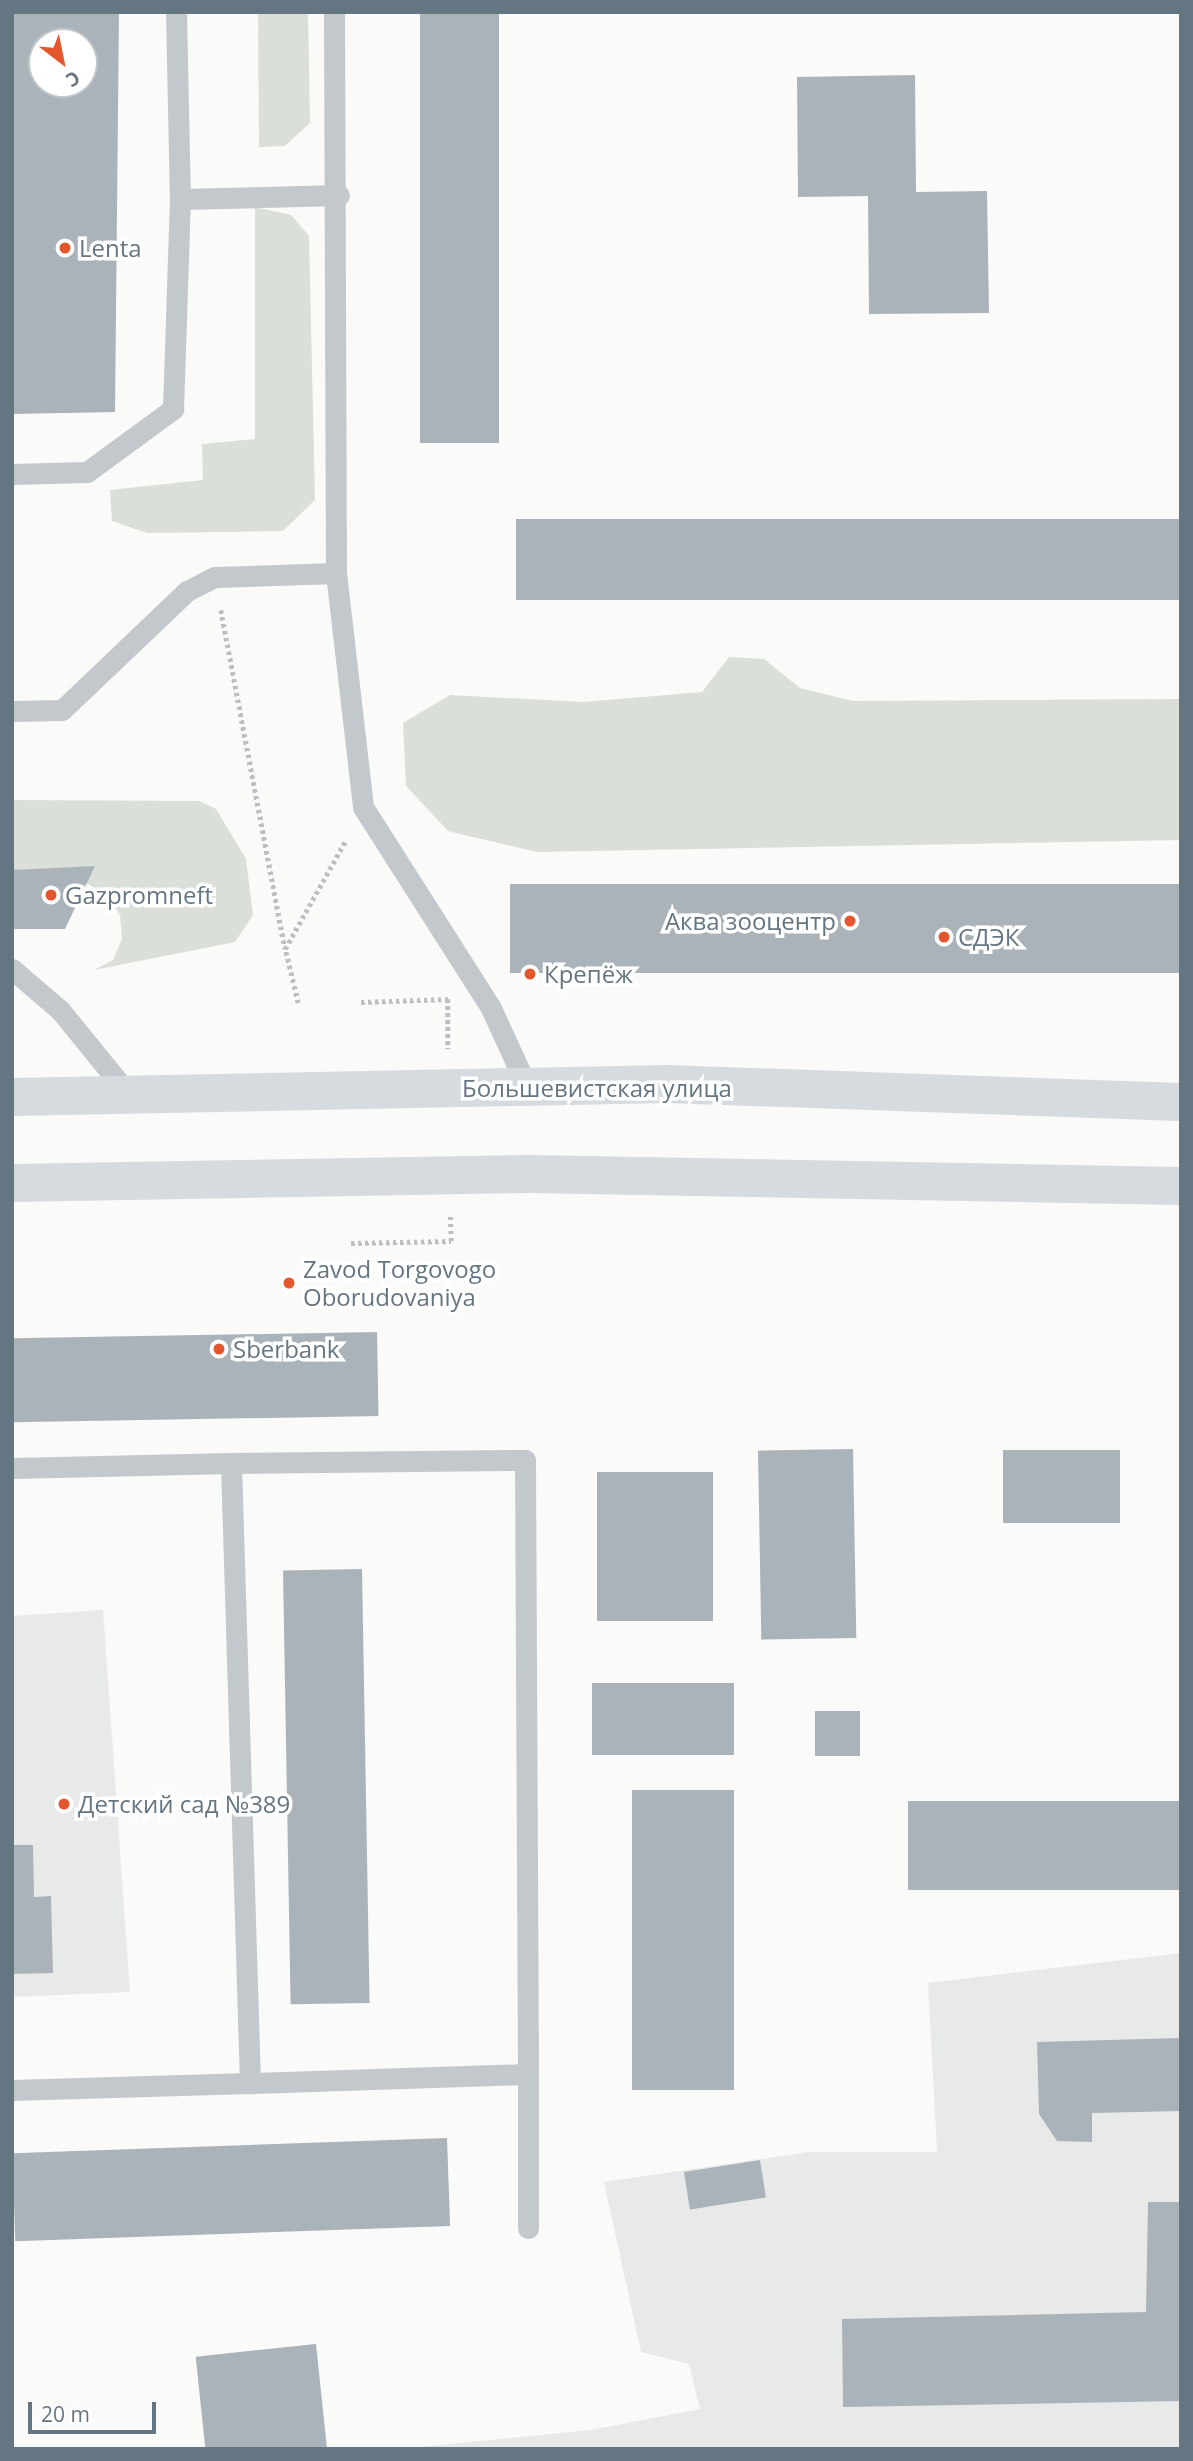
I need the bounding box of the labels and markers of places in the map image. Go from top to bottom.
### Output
place label: Lenta [79,234,142,262]
marker: Lenta [57,240,73,256]
place label: Gazpromneft [65,881,213,909]
marker: Gazpromneft [43,887,59,903]
place label: Аква зооцентр [665,907,836,935]
marker: Аква зооцентр [842,913,858,929]
place label: СДЭК [958,923,1019,951]
marker: СДЭК [936,929,952,945]
place label: Крепёж [544,960,633,988]
marker: Крепёж [522,966,538,982]
place label: Zavod Torgovogo Oborudovaniya [303,1255,496,1311]
marker: Zavod Torgovogo Oborudovaniya [281,1275,297,1291]
place label: Sberbank [233,1335,339,1363]
marker: Sberbank [211,1341,227,1357]
place label: Детский сад №389 [78,1790,290,1818]
marker: Детский сад №389 [56,1796,72,1812]

